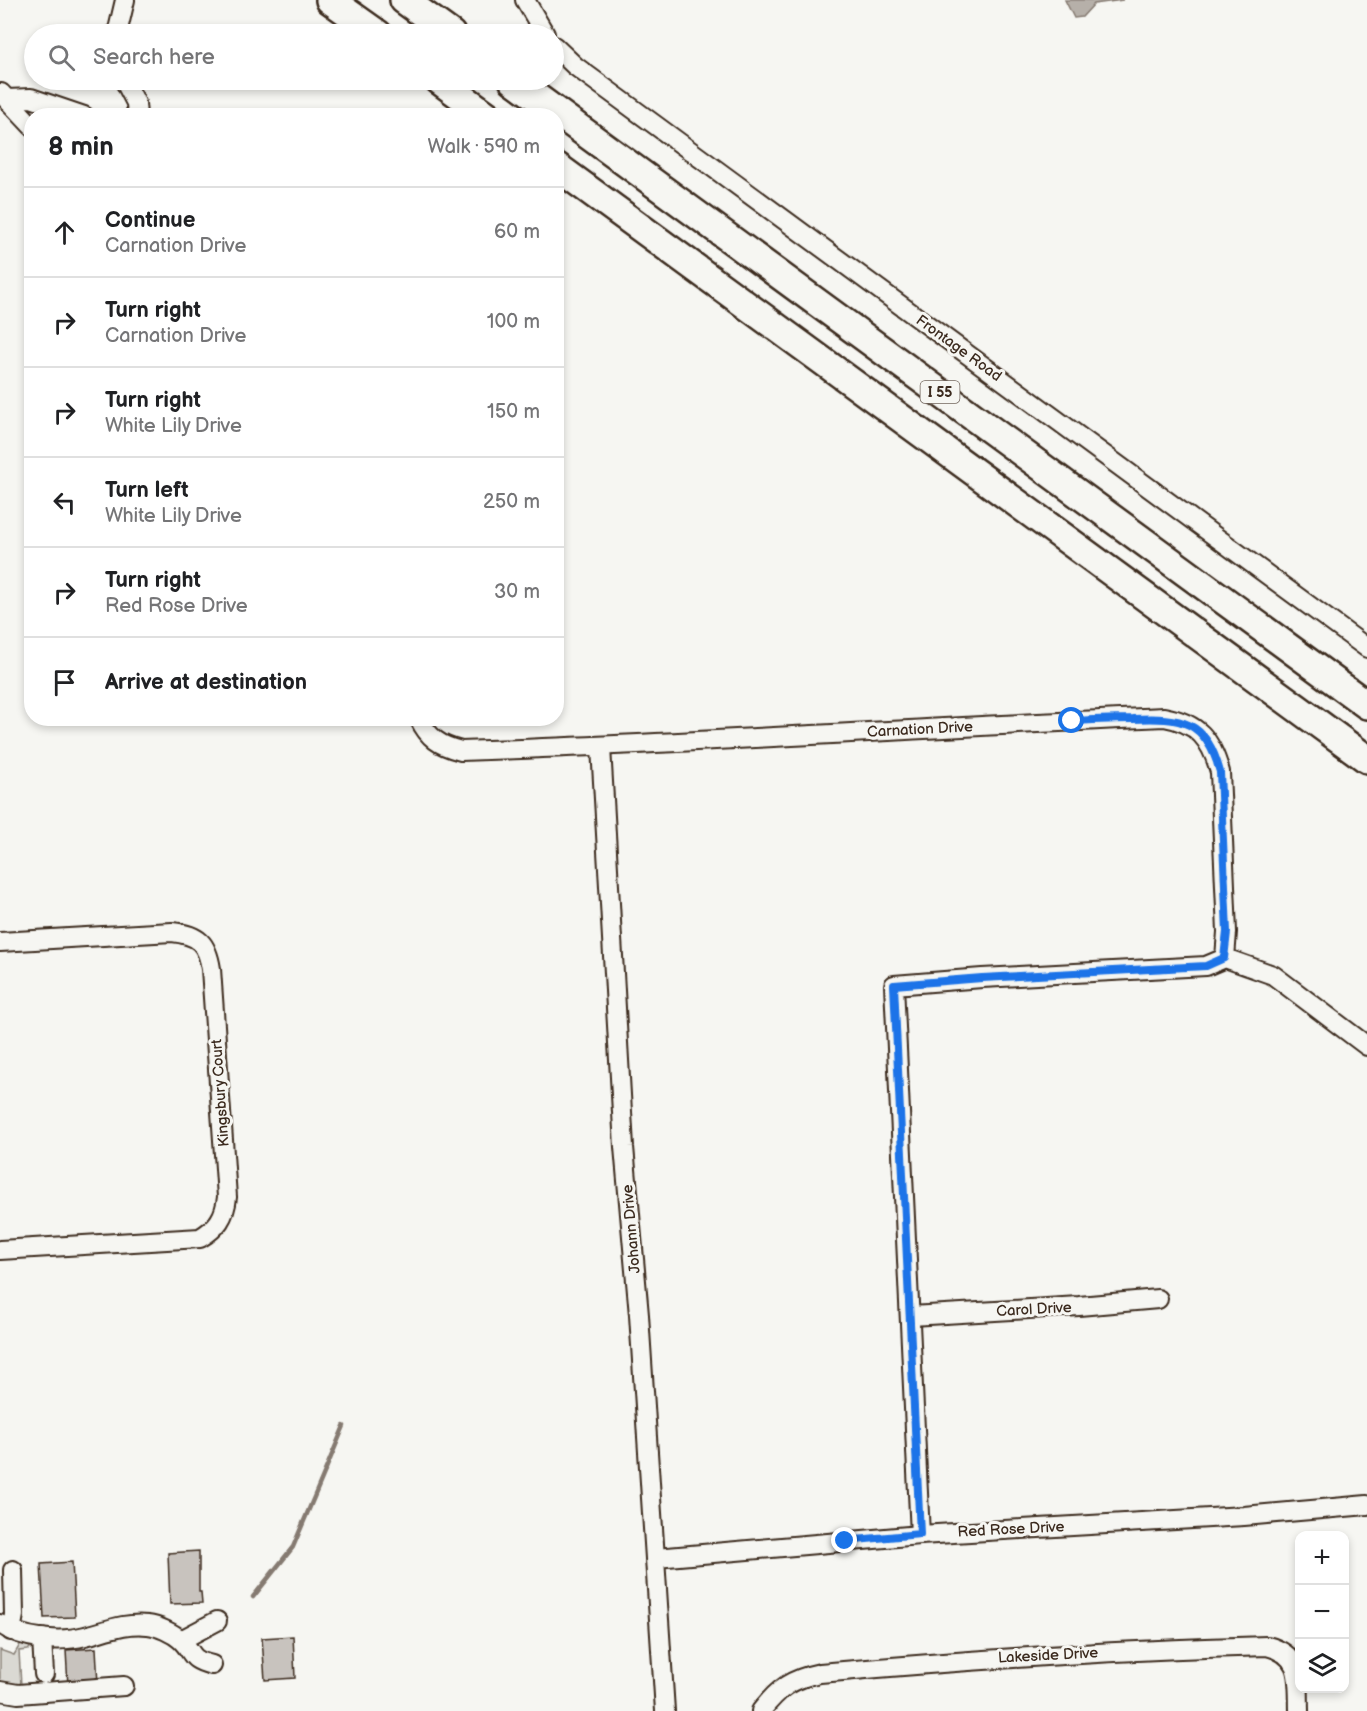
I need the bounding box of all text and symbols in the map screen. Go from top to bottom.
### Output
search box [24,24,564,90]
icon: search [45,41,78,74]
text: Search here [93,44,215,71]
text: 8 min [48,132,114,163]
text: Walk · 590 m [428,135,540,159]
text: Continue [105,207,195,234]
icon: ahead [48,216,81,249]
text: 60 m [494,220,540,244]
text: Carnation Drive [105,234,246,258]
text: Turn right [105,297,201,324]
icon: right [48,306,81,339]
text: 100 m [487,310,540,334]
street label: Frontage Road [912,311,1005,386]
text: Carnation Drive [105,324,246,348]
road number: I 55 [920,381,960,403]
text: Turn right [105,387,201,414]
icon: right [48,396,81,429]
text: 150 m [487,400,540,424]
text: White Lily Drive [105,414,242,438]
text: Turn left [105,477,189,504]
icon: left [48,486,81,519]
text: 250 m [483,490,540,514]
text: White Lily Drive [105,504,242,528]
text: Turn right [105,567,201,594]
icon: right [48,576,81,609]
text: 30 m [494,580,540,604]
text: Red Rose Drive [105,594,248,618]
icon: arrive [48,666,81,699]
text: Arrive at destination [105,669,307,696]
route start [1058,707,1084,733]
street label: Carnation Drive [867,717,974,742]
street label: Kingsbury Court [207,1038,234,1147]
street label: Johann Drive [618,1184,645,1274]
street label: Carol Drive [996,1298,1072,1321]
street label: Red Rose Drive [957,1517,1065,1542]
route end [831,1527,857,1553]
map controls [1295,1531,1349,1693]
button: + [1295,1531,1349,1585]
button: − [1295,1585,1349,1639]
button: layers [1295,1639,1349,1693]
street label: Lakeside Drive [997,1643,1099,1668]

